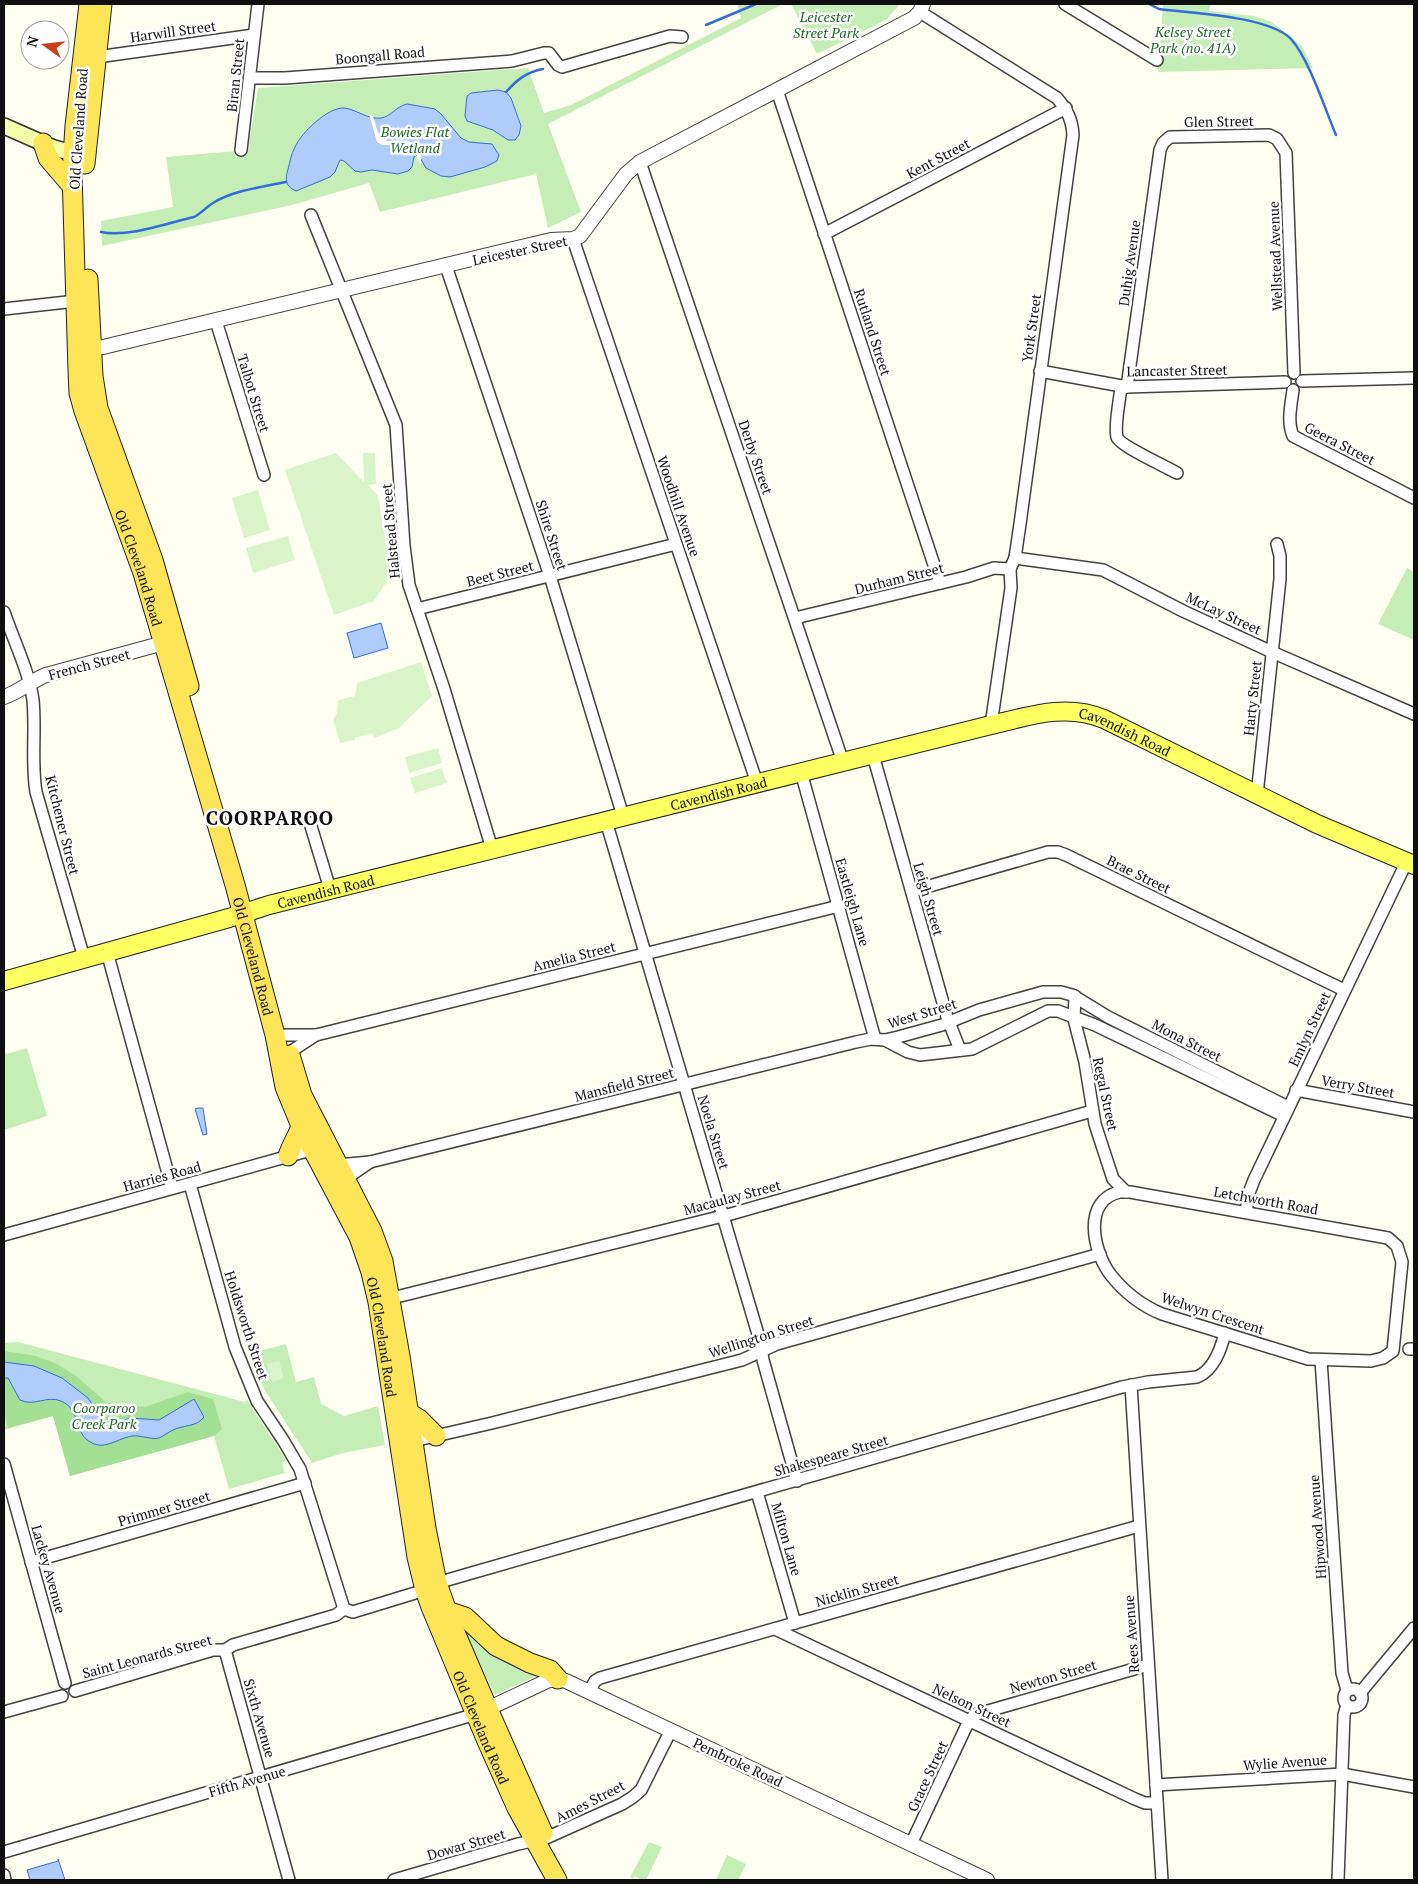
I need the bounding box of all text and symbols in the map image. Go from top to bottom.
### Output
park label: Leicester Street Park [793,7,859,42]
street label: Harwill Street [129,15,218,46]
north arrow [20,20,70,70]
park label: Kelsey Street Park (no. 41A) [1149,22,1236,57]
text: N [21,34,43,49]
street label: Biran Street [222,36,248,113]
street label: Boongall Road [334,42,426,68]
street label: Old Cleveland Road [64,67,92,190]
street label: Glen Street [1184,111,1255,131]
park label: Bowies Flat Wetland [380,122,449,157]
street label: Kent Street [903,133,974,183]
street label: Wellstead Avenue [1264,201,1286,311]
street label: Duhig Avenue [1114,219,1144,307]
street label: Leicester Street [471,230,570,269]
street label: Rutland Street [850,286,896,379]
street label: York Street [1017,292,1045,363]
street label: Talbot Street [233,352,275,435]
street label: Lancaster Street [1126,360,1229,380]
street label: Derby Street [734,417,778,498]
street label: Geera Street [1301,417,1379,469]
street label: Woodhill Avenue [653,453,705,559]
street label: Halstead Street [376,482,404,579]
street label: Shire Street [532,497,573,573]
street label: Old Cleveland Road [111,507,168,628]
street label: Beet Street [464,555,536,591]
street label: Durham Street [852,558,946,598]
street label: McLay Street [1183,587,1266,639]
street label: French Street [46,644,133,684]
street label: Harty Street [1239,659,1265,737]
street label: Cavendish Road [1077,703,1174,760]
street label: Cavendish Road [668,772,769,814]
street label: Kitchener Street [41,773,85,877]
district label: COORPAROO [206,805,334,830]
street label: Brae Street [1104,850,1175,898]
street label: Eastleigh Lane [831,856,875,948]
street label: Leigh Street [909,860,949,939]
street label: Cavendish Road [275,870,376,912]
street label: Old Cleveland Road [229,895,279,1018]
street label: Amelia Street [530,936,618,975]
street label: Emlyn Street [1283,988,1335,1070]
street label: West Street [885,993,960,1032]
street label: Mona Street [1149,1014,1226,1066]
street label: Regal Street [1089,1055,1123,1133]
street label: Mansfield Street [572,1062,676,1106]
street label: Verry Street [1320,1070,1397,1102]
street label: Noela Street [694,1092,735,1172]
street label: Harries Road [121,1156,203,1196]
street label: Macaulay Street [681,1175,784,1219]
street label: Letchworth Road [1212,1181,1320,1219]
street label: Holdsworth Street [220,1268,274,1383]
street label: Old Cleveland Road [363,1275,402,1399]
street label: Welwyn Crescent [1159,1287,1268,1339]
street label: Wellington Street [706,1310,817,1362]
park label: Coorparoo Creek Park [72,1398,137,1433]
street label: Shakespeare Street [772,1429,891,1480]
street label: Hipwood Avenue [1304,1474,1330,1580]
street label: Primmer Street [116,1486,213,1530]
street label: Milton Lane [767,1500,807,1578]
street label: Lackey Avenue [27,1523,71,1615]
street label: Nicklin Street [813,1569,902,1611]
street label: Rees Avenue [1119,1595,1143,1673]
street label: Saint Leonards Street [80,1629,215,1682]
street label: Newton Street [1007,1654,1099,1697]
street label: Old Cleveland Road [449,1667,515,1787]
street label: Sixth Avenue [240,1676,280,1760]
street label: Nelson Street [930,1679,1015,1732]
street label: Pembroke Road [690,1733,786,1791]
street label: Grace Street [902,1737,952,1815]
street label: Wylie Avenue [1243,1750,1327,1774]
street label: Fifth Avenue [206,1761,288,1801]
street label: Ames Street [552,1775,629,1827]
street label: Dowar Street [425,1824,508,1864]

